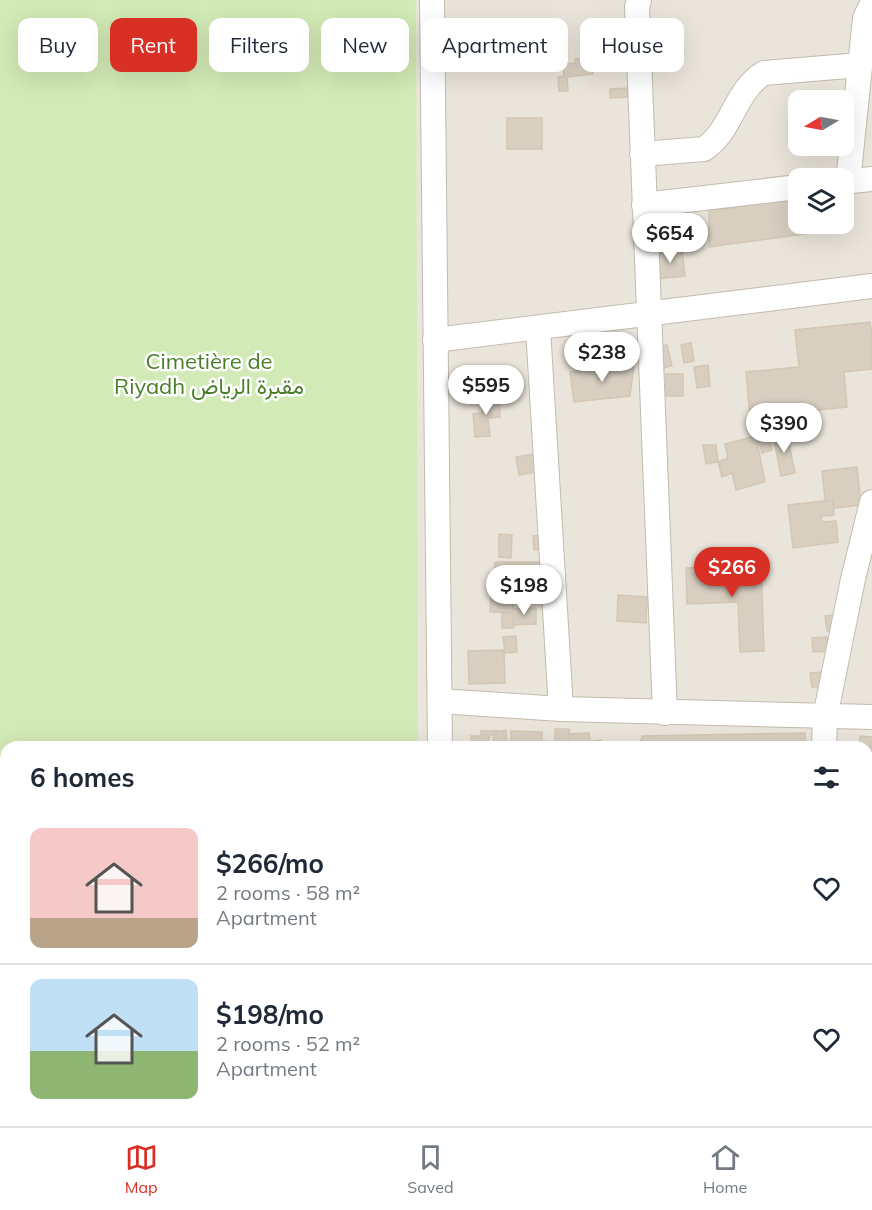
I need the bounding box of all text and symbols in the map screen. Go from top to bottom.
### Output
chip: Buy [18,18,98,72]
chip: Rent [110,18,197,72]
chip: Filters [209,18,309,72]
chip: New [321,18,409,72]
chip: Apartment [421,18,568,72]
chip: House [580,18,684,72]
north arrow [788,90,854,156]
map controls [788,90,854,234]
button: layers [788,168,854,234]
pin: $654 [634,213,706,264]
text: $654 [646,220,694,245]
pin: $238 [566,332,638,383]
text: $238 [578,339,626,364]
park label: Cimetière de Riyadh مقبرة الرياض [114,347,304,400]
pin: $595 [450,365,522,416]
text: $595 [462,372,510,397]
pin: $390 [748,403,820,454]
text: $390 [760,410,808,435]
pin: $266 [696,547,768,598]
text: $266 [708,554,756,579]
pin: $198 [488,565,560,616]
text: $198 [500,572,548,597]
text: 6 homes [30,761,134,794]
icon: filters [810,761,843,794]
text: $266/mo [216,847,324,880]
icon: home [78,852,150,924]
icon: heart [810,872,843,905]
text: 2 rooms · 58 m² [216,880,360,905]
text: Apartment [216,905,317,930]
text: $198/mo [216,998,324,1031]
icon: home [78,1003,150,1075]
icon: heart [810,1023,843,1056]
text: 2 rooms · 52 m² [216,1031,360,1056]
text: Apartment [216,1056,317,1081]
tab: Map [125,1141,158,1197]
tab: Saved [407,1141,453,1197]
tab: Home [703,1141,747,1197]

